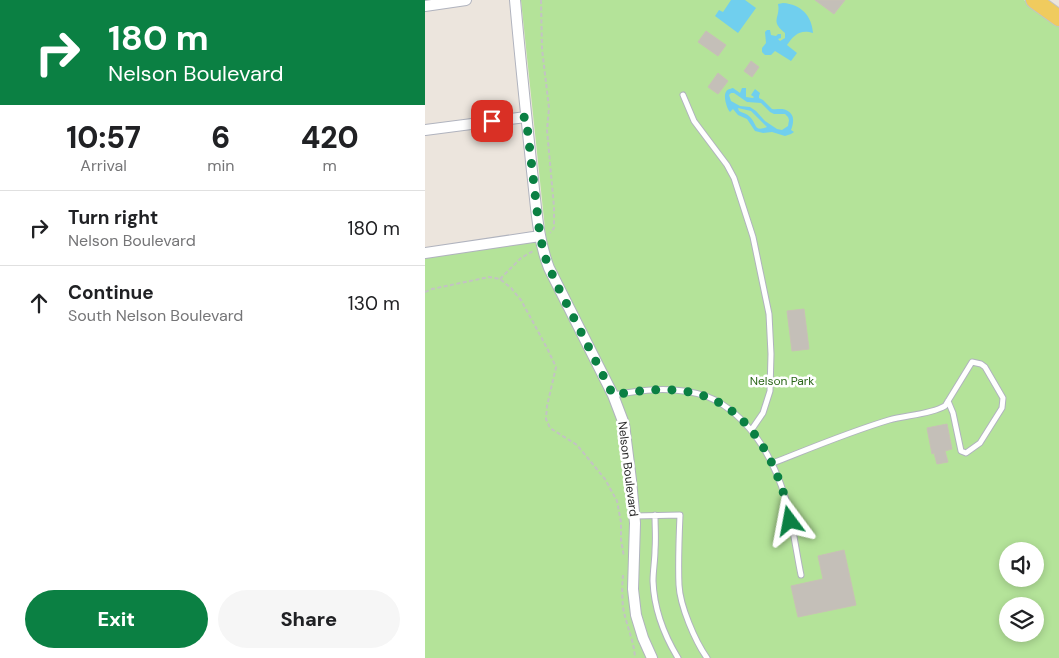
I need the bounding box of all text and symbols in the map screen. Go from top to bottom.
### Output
text: 180 m [108,15,209,61]
icon: right [25,20,90,85]
text: Nelson Boulevard [108,59,284,88]
pin [471,100,513,142]
icon: arrive [478,107,506,135]
text: 10:57 [66,118,141,157]
text: 6 [211,118,230,157]
text: 420 [301,118,359,157]
text: Arrival [80,155,127,176]
text: min [207,155,234,176]
text: m [323,155,337,176]
text: Turn right [68,205,158,230]
icon: right [25,214,53,242]
text: 180 m [348,216,400,241]
text: Nelson Boulevard [68,230,196,251]
text: Continue [68,280,154,305]
icon: ahead [25,289,53,317]
text: 130 m [348,291,400,316]
text: South Nelson Boulevard [68,305,243,326]
park label: Nelson Park [750,373,814,389]
street label: Nelson Boulevard [614,420,642,518]
position arrow [763,494,815,546]
map controls [999,542,1044,642]
button: sound [999,542,1044,587]
button: Exit [25,590,208,648]
button: Share [218,590,400,648]
button: layers [999,597,1044,642]

